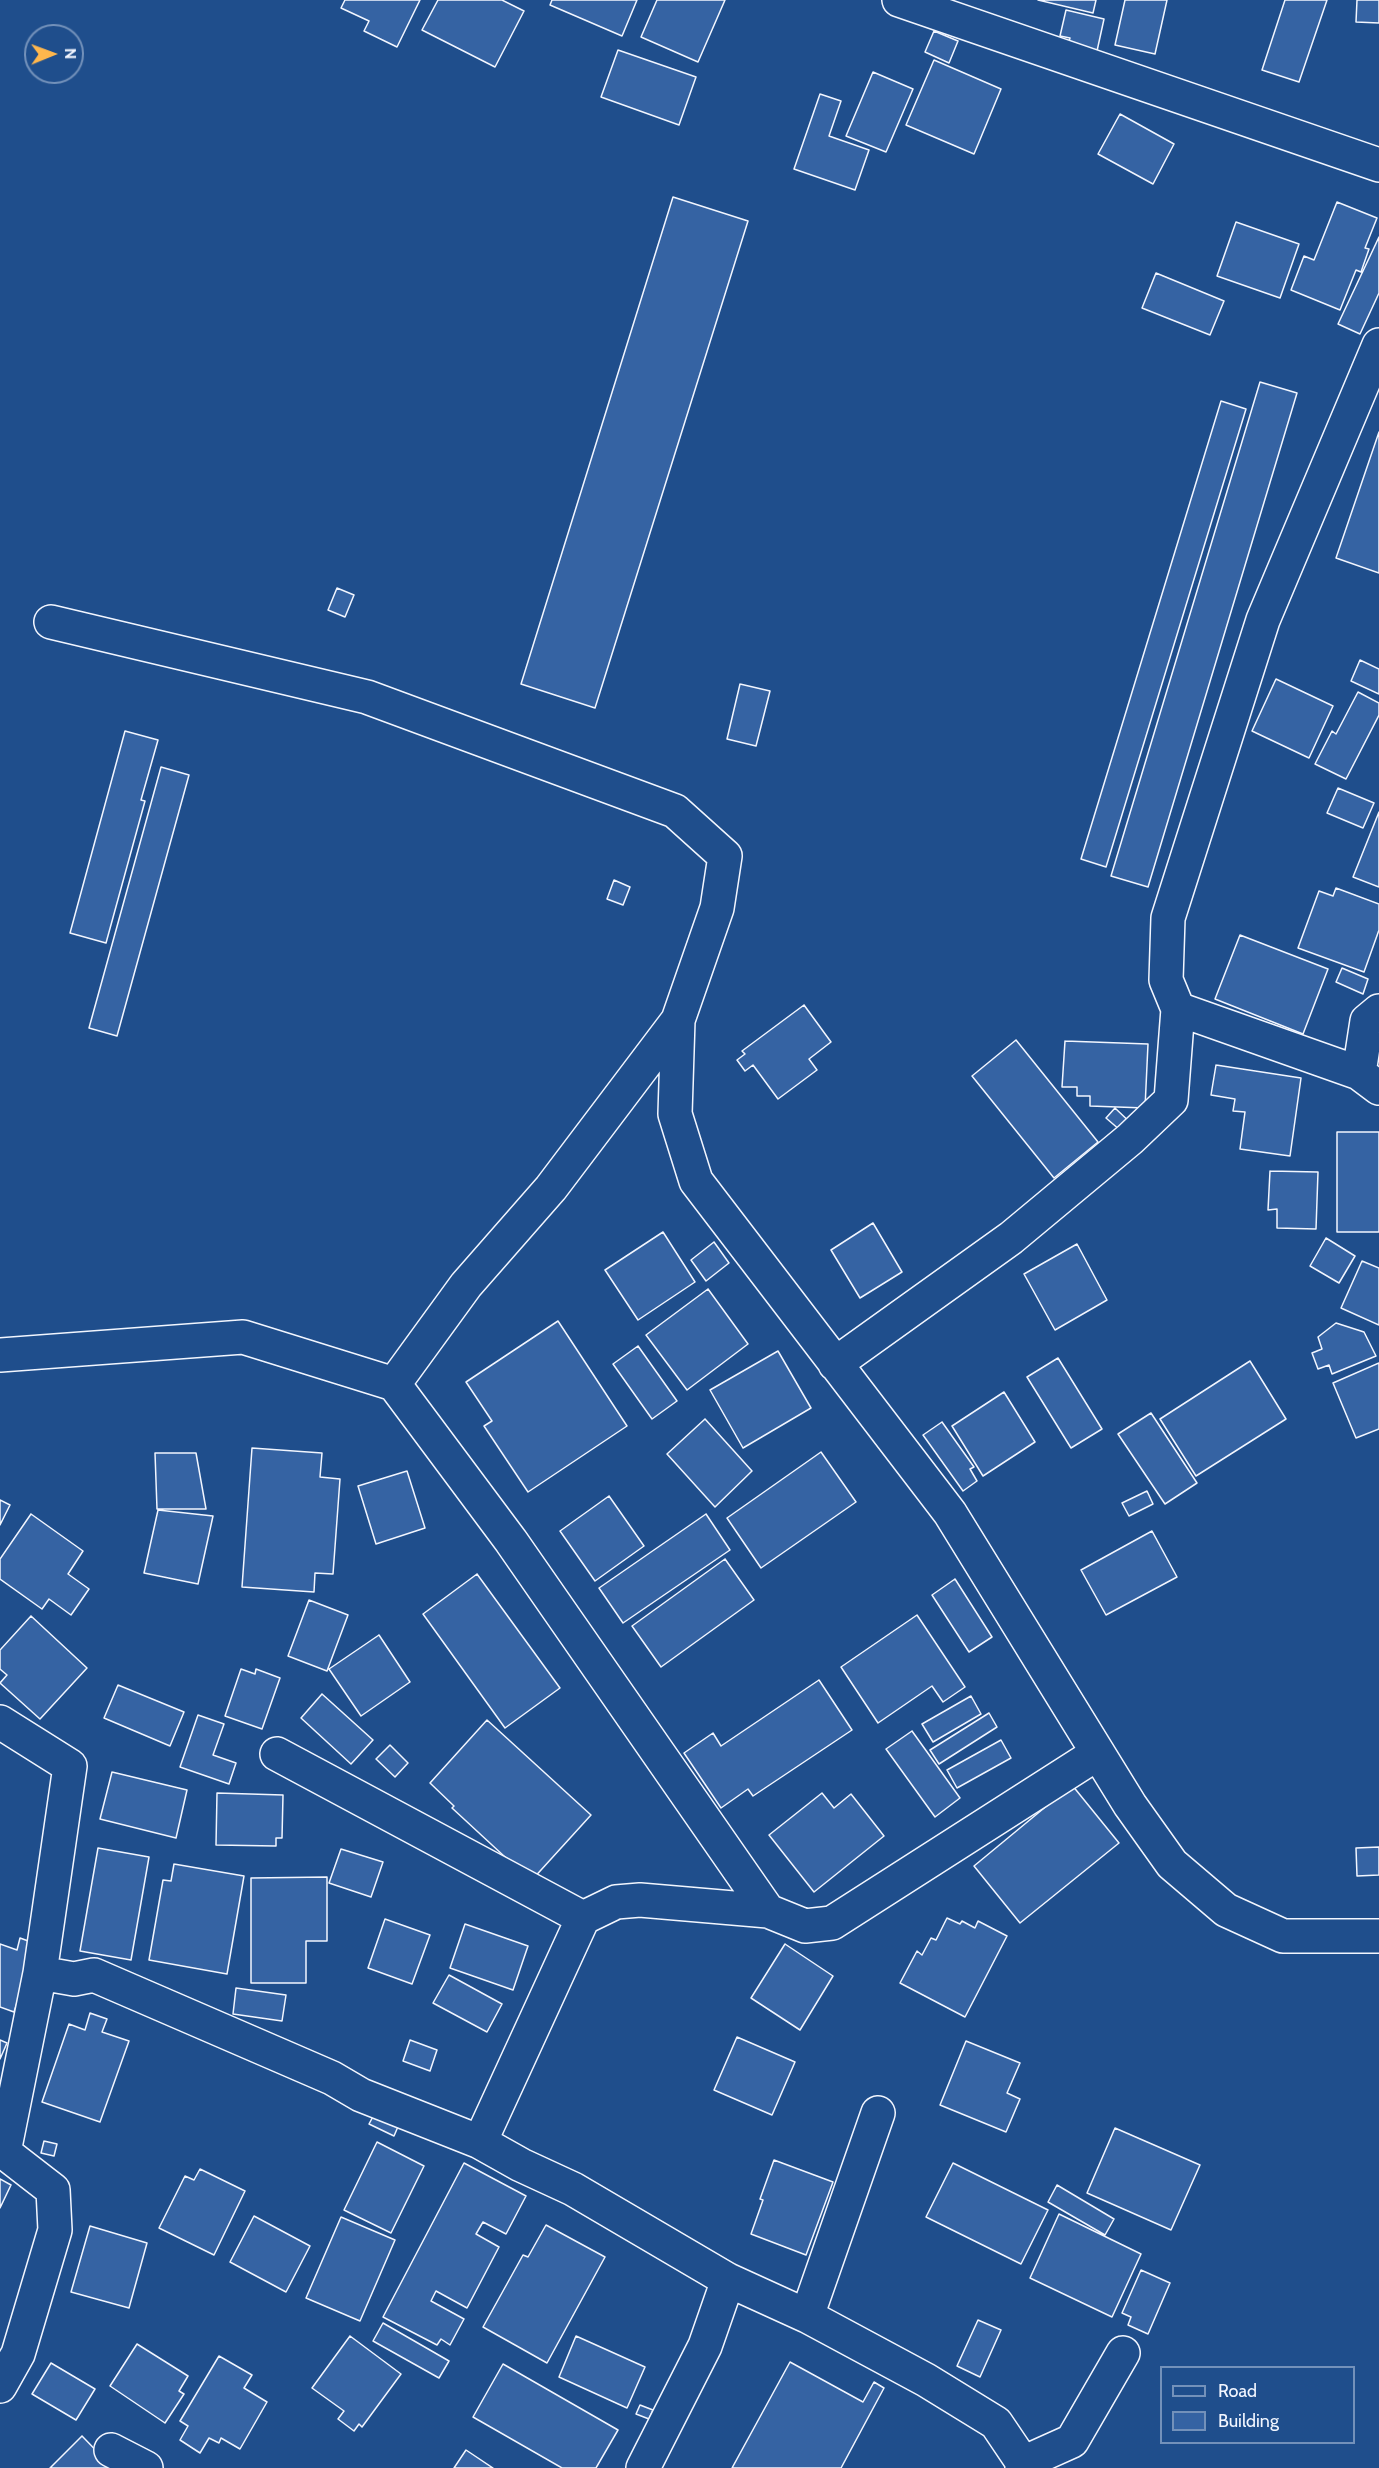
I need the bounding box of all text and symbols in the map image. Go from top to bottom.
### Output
north arrow [24,24,84,84]
text: N [61,48,80,60]
legend [1160,2366,1355,2444]
text: Road [1218,2380,1257,2402]
text: Building [1218,2410,1279,2432]

